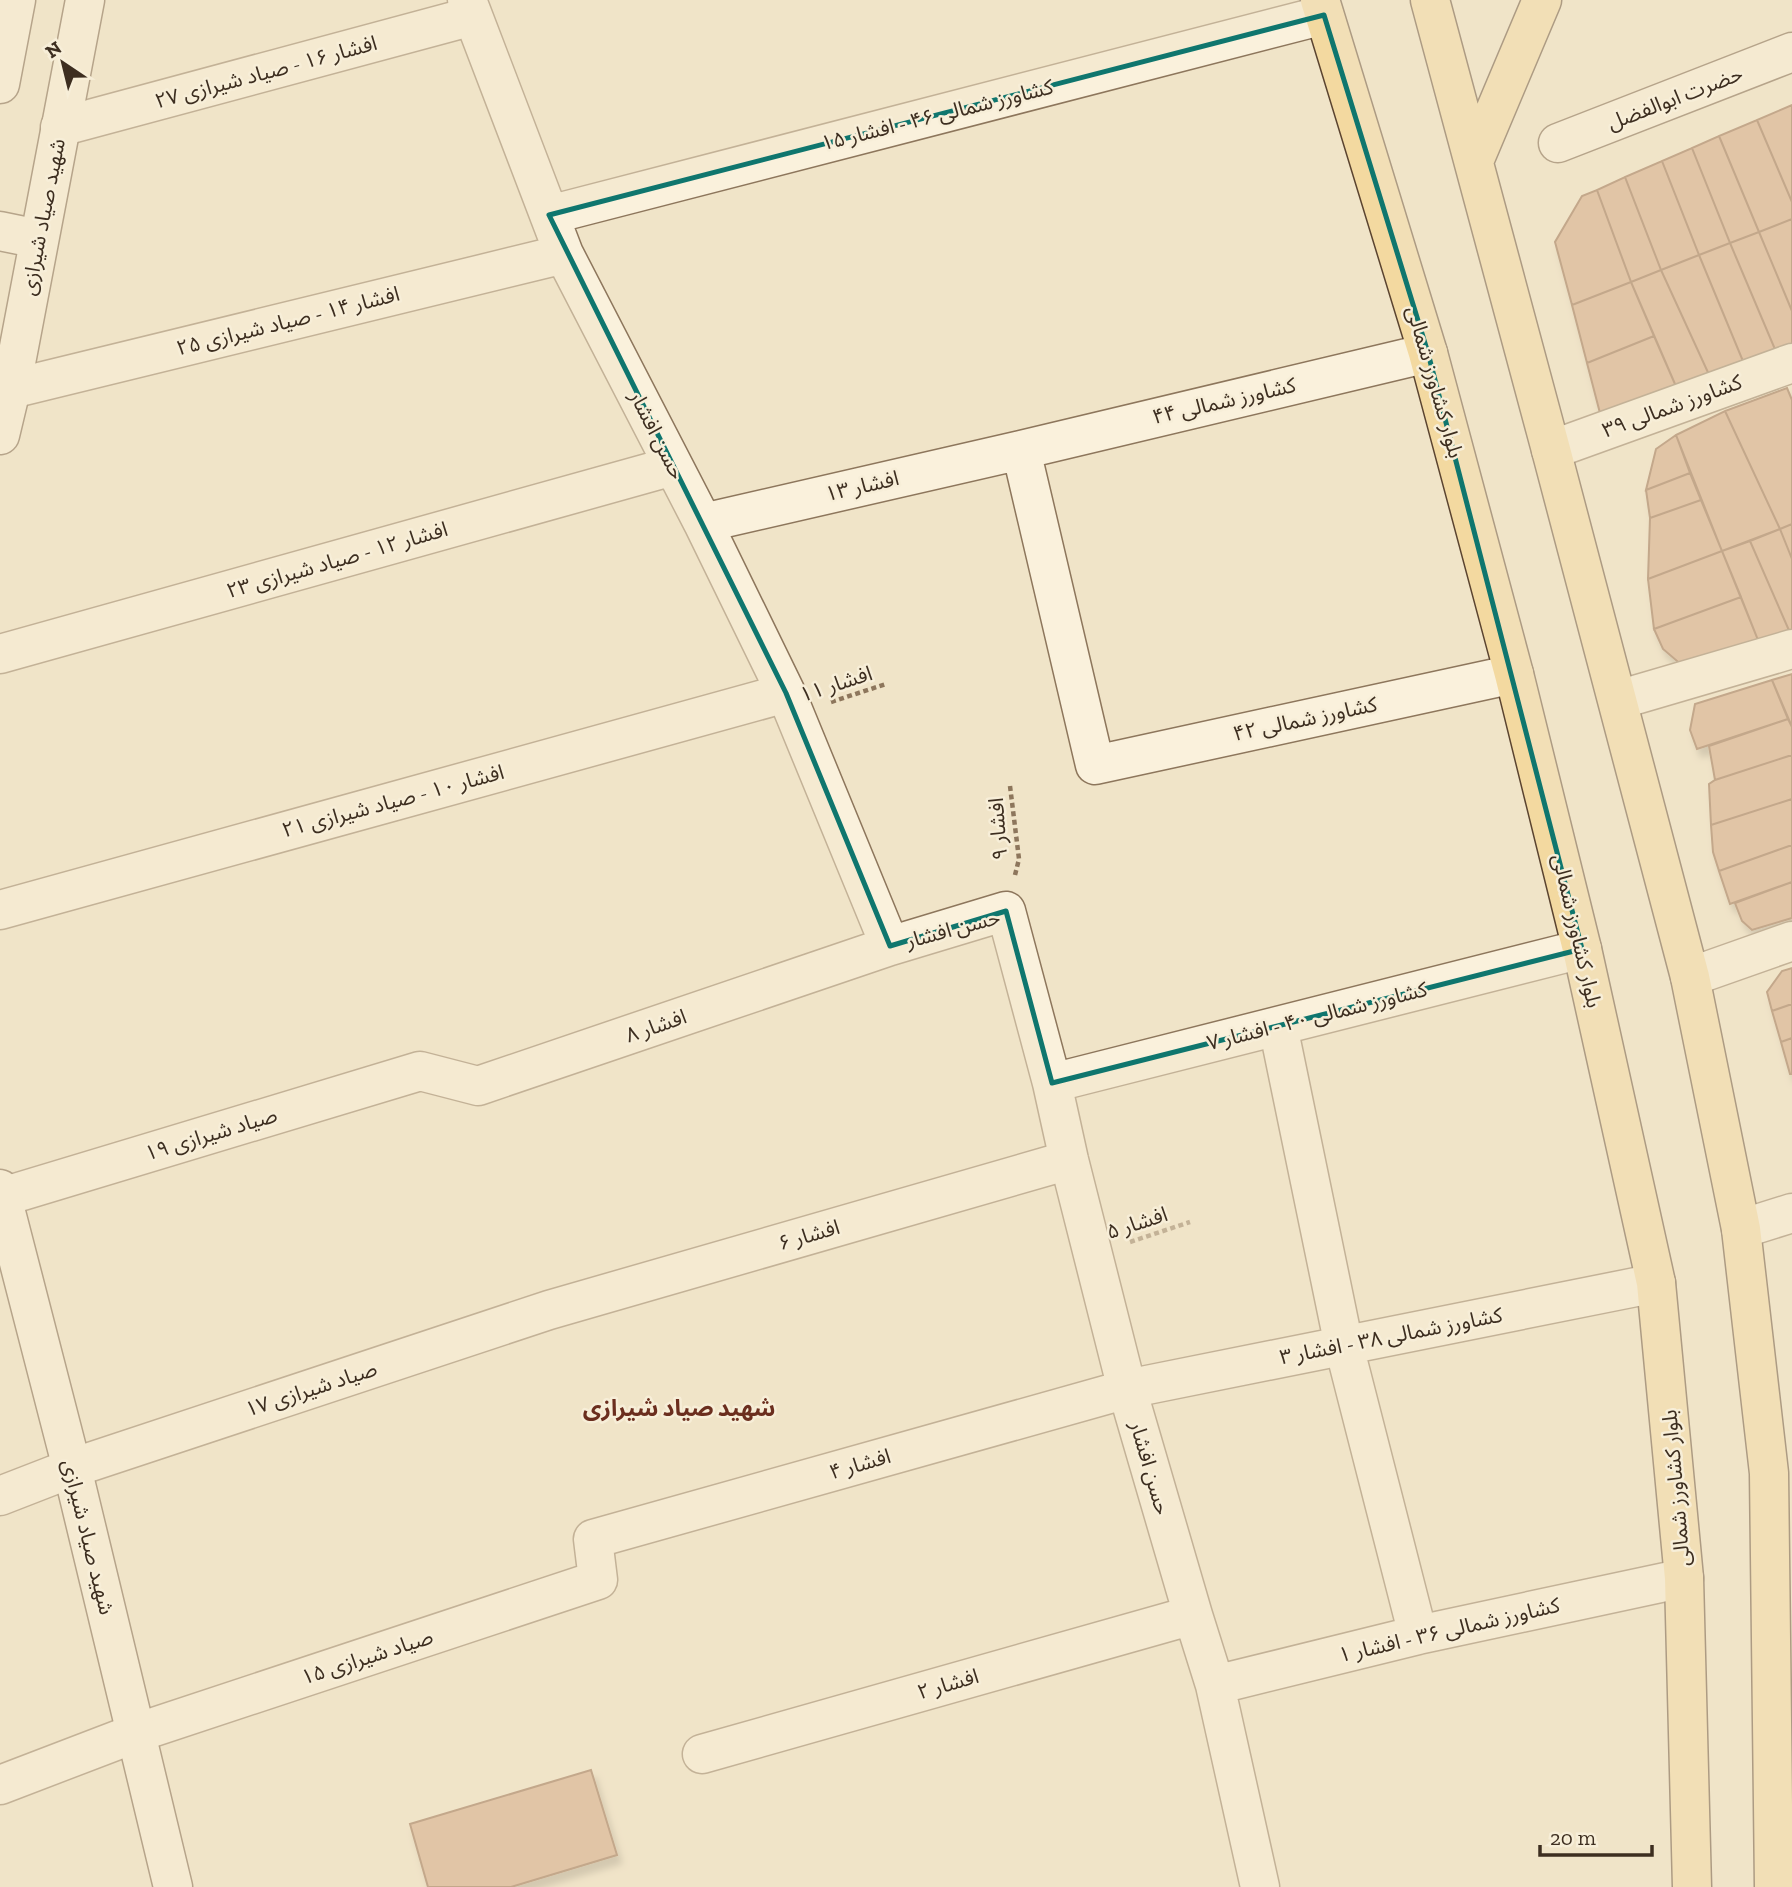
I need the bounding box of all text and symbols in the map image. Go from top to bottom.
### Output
north arrow [28,28,98,98]
street label: افشار ۱۶ - صیاد شیرازی ۲۷ [152,30,380,113]
text: N [41,36,66,63]
street label: حضرت ابوالفضل [1604,60,1746,135]
street label: کشاورز شمالی ۴۶ - افشار ۱۵ [818,73,1056,155]
street label: شهید صیاد شیرازی [15,136,70,297]
street label: افشار ۱۴ - صیاد شیرازی ۲۵ [174,281,402,360]
street label: بلوار کشاورز شمالی [1402,303,1469,461]
street label: کشاورز شمالی ۳۹ [1599,369,1745,442]
street label: کشاورز شمالی ۴۴ [1150,372,1298,429]
street label: حسن افشار [624,385,690,483]
street label: افشار ۱۳ [823,465,901,506]
street label: افشار ۱۲ - صیاد شیرازی ۲۳ [223,516,450,603]
street label: افشار ۱۱ [796,660,875,707]
street label: کشاورز شمالی ۴۲ [1231,691,1380,746]
street label: افشار ۱۰ - صیاد شیرازی ۲۱ [279,759,507,842]
street label: افشار ۹ [983,797,1012,861]
street label: بلوار کشاورز شمالی [1548,852,1607,1010]
street label: حسن افشار [902,904,1003,953]
street label: کشاورز شمالی ۴۰ - افشار ۷ [1204,976,1430,1055]
street label: افشار ۸ [622,1003,690,1048]
street label: صیاد شیرازی ۱۹ [142,1101,280,1166]
street label: افشار ۵ [1103,1201,1171,1244]
street label: افشار ۶ [775,1214,843,1255]
street label: کشاورز شمالی ۳۸ - افشار ۳ [1277,1302,1505,1369]
street label: صیاد شیرازی ۱۷ [242,1355,380,1422]
district label: شهید صیاد شیرازی [583,1394,775,1422]
street label: بلوار کشاورز شمالی [1656,1409,1695,1567]
street label: حسن افشار [1125,1417,1176,1518]
street label: افشار ۴ [826,1443,894,1484]
street label: شهید صیاد شیرازی [57,1457,120,1617]
street label: کشاورز شمالی ۳۶ - افشار ۱ [1336,1592,1562,1667]
street label: صیاد شیرازی ۱۵ [298,1623,436,1690]
street label: افشار ۲ [914,1663,982,1704]
scale bar [1540,1814,1652,1858]
text: 20 m [1550,1825,1596,1850]

